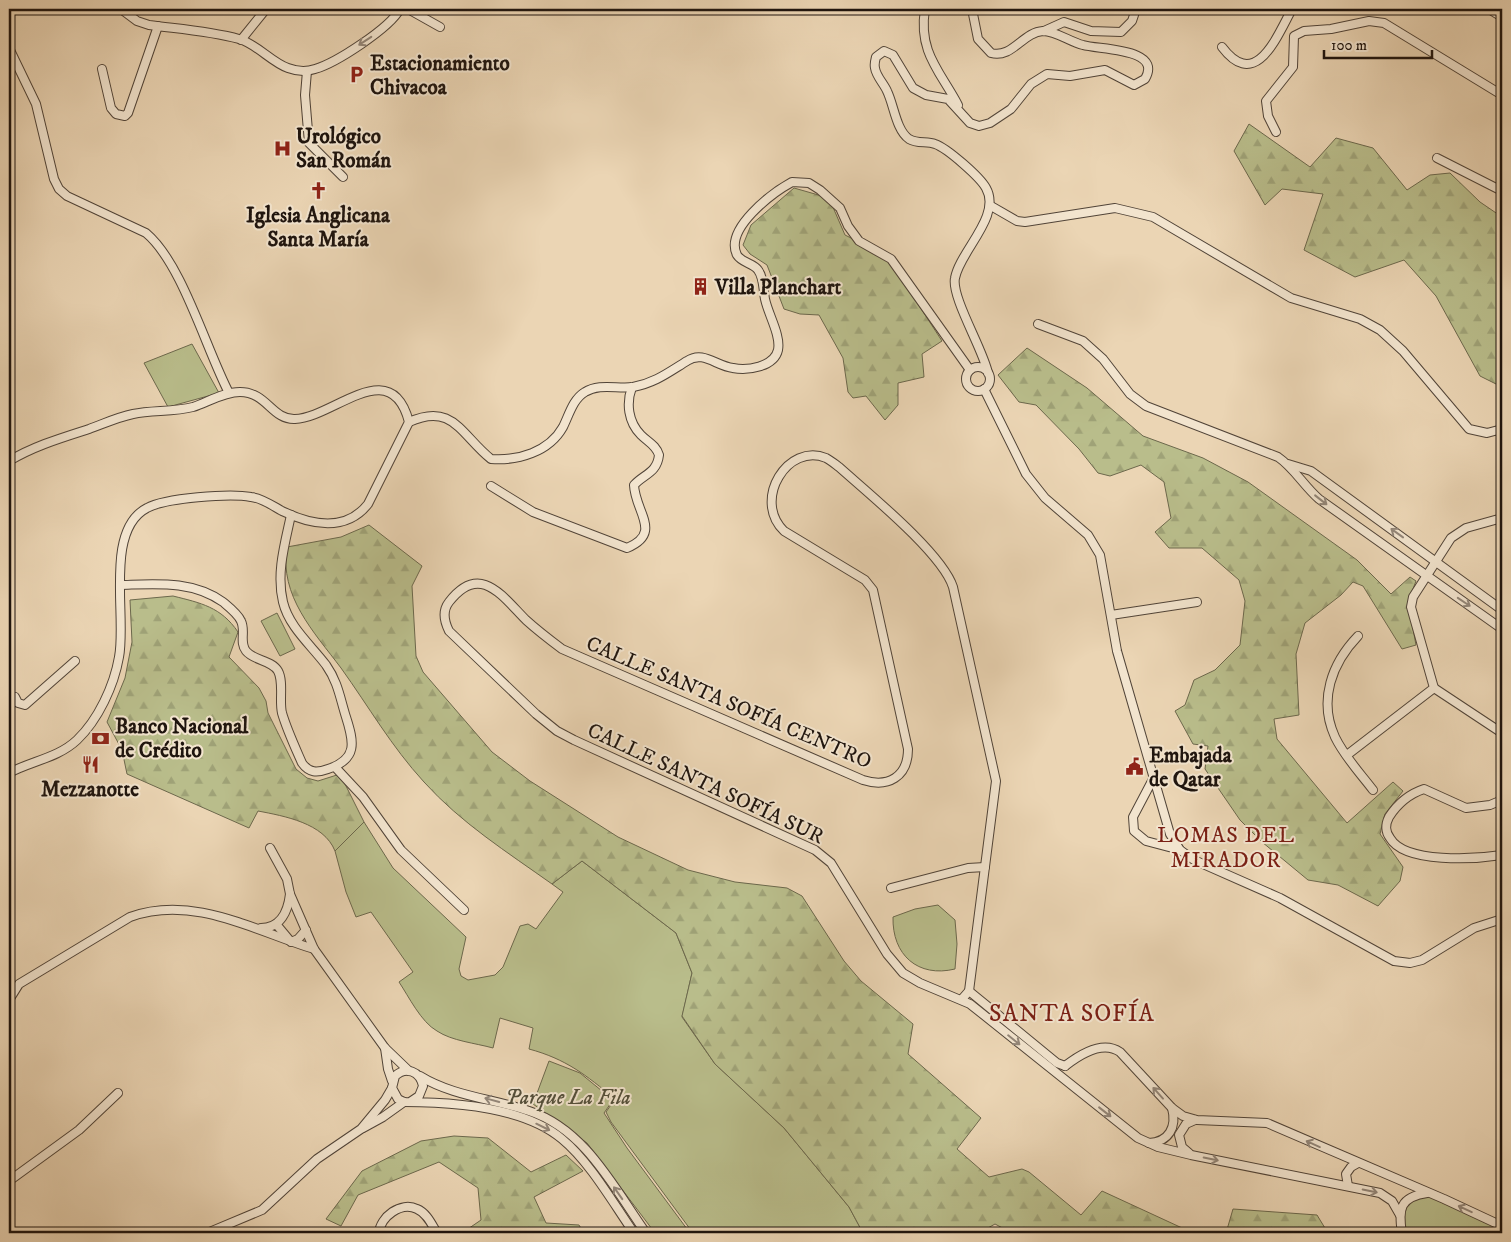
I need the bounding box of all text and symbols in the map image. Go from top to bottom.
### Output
scale bar [1324,28,1431,60]
one-way arrow [358,36,372,46]
text: 100 m [1331,36,1367,55]
place label: Estacionamiento Chivacoa [370,51,510,101]
parking icon: Estacionamiento Chivacoa [346,65,366,85]
place label: Urológico San Román [296,124,392,174]
hospital icon: Urológico San Román [272,138,292,158]
church icon: Iglesia Anglicana Santa María [308,180,328,200]
place label: Iglesia Anglicana Santa María [246,203,391,253]
place label: Villa Planchart [714,275,842,301]
building icon: Villa Planchart [691,277,711,297]
one-way arrow [1314,494,1327,505]
one-way arrow [1390,528,1404,538]
one-way arrow [1457,597,1471,608]
street label: CALLE SANTA SOFÍA CENTRO [582,629,876,775]
place label: Banco Nacional de Crédito [115,714,249,764]
street label: CALLE SANTA SOFÍA SUR [583,716,829,850]
bank icon: Banco Nacional de Crédito [91,728,111,748]
place label: Embajada de Qatar [1149,743,1233,793]
restaurant icon: Mezzanotte [80,754,100,774]
public building icon: Embajada de Qatar [1125,757,1145,777]
place label: Mezzanotte [41,777,139,803]
district label: LOMAS DEL MIRADOR [1157,822,1295,874]
district label: SANTA SOFÍA [989,998,1155,1029]
one-way arrow [1007,1034,1020,1045]
park label: Parque La Fila [505,1085,631,1112]
one-way arrow [1152,1086,1164,1099]
one-way arrow [485,1095,501,1104]
one-way arrow [1098,1107,1111,1118]
one-way arrow [535,1123,550,1132]
one-way arrow [1306,1138,1321,1148]
one-way arrow [1202,1155,1218,1164]
one-way arrow [613,1187,623,1201]
one-way arrow [1362,1187,1378,1196]
one-way arrow [1458,1204,1473,1213]

